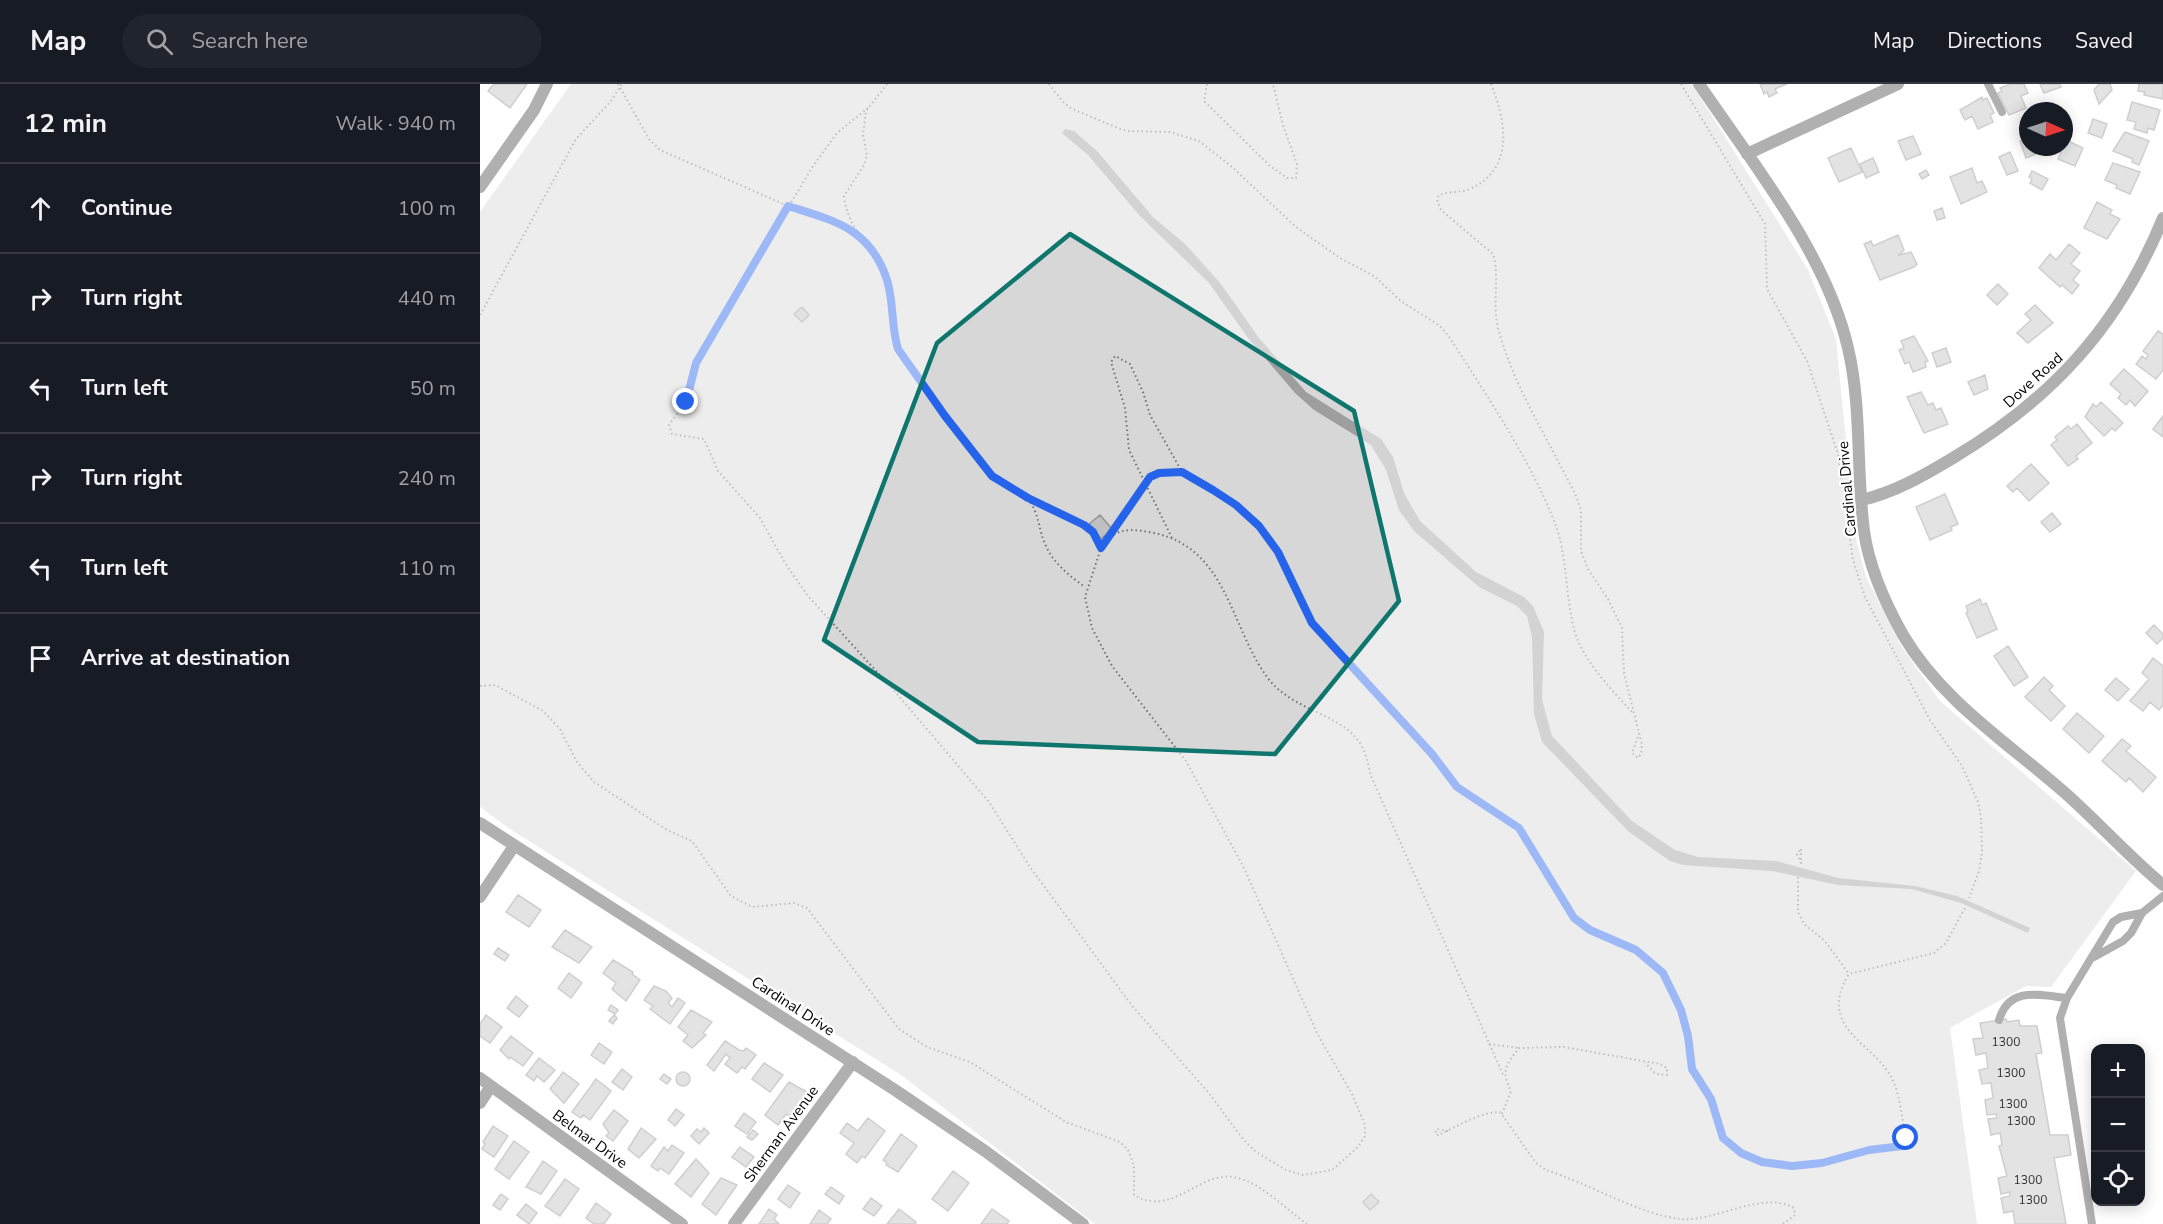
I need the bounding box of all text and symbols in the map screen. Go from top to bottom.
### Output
search box [122,14,542,68]
text: Map [30,22,86,60]
icon: search [143,25,176,58]
text: Search here [191,26,308,56]
text: Map [1873,27,1914,55]
text: Directions [1947,27,2042,55]
text: Saved [2075,27,2133,55]
north arrow [2019,102,2073,156]
text: 12 min [24,106,107,141]
text: Walk · 940 m [336,110,456,137]
icon: ahead [24,192,57,225]
text: Continue [81,193,172,223]
text: 100 m [398,195,456,222]
icon: right [24,282,57,315]
text: Turn right [81,283,182,313]
text: 440 m [398,285,456,312]
street label: Dove Road [1999,348,2067,412]
icon: left [24,372,57,405]
text: Turn left [81,373,168,403]
text: 50 m [410,375,456,402]
route end [672,388,698,414]
street label: Cardinal Drive [1833,440,1861,538]
icon: right [24,462,57,495]
text: Turn right [81,463,182,493]
text: 240 m [398,465,456,492]
icon: left [24,552,57,585]
text: Turn left [81,553,168,583]
text: 110 m [398,555,456,582]
icon: arrive [24,642,57,675]
text: Arrive at destination [81,643,290,673]
street label: Cardinal Drive [747,972,839,1040]
house number: 1300 [1992,1034,2020,1050]
map controls [2091,1044,2145,1206]
button: + [2091,1044,2145,1098]
house number: 1300 [1997,1065,2025,1081]
street label: Sherman Avenue [739,1081,823,1187]
house number: 1300 [1999,1096,2027,1112]
button: − [2091,1098,2145,1152]
street label: Belmar Drive [548,1105,632,1173]
house number: 1300 [2007,1113,2035,1129]
route start [1892,1124,1918,1150]
button: locate [2091,1152,2145,1206]
house number: 1300 [2014,1172,2042,1188]
house number: 1300 [2019,1192,2047,1208]

